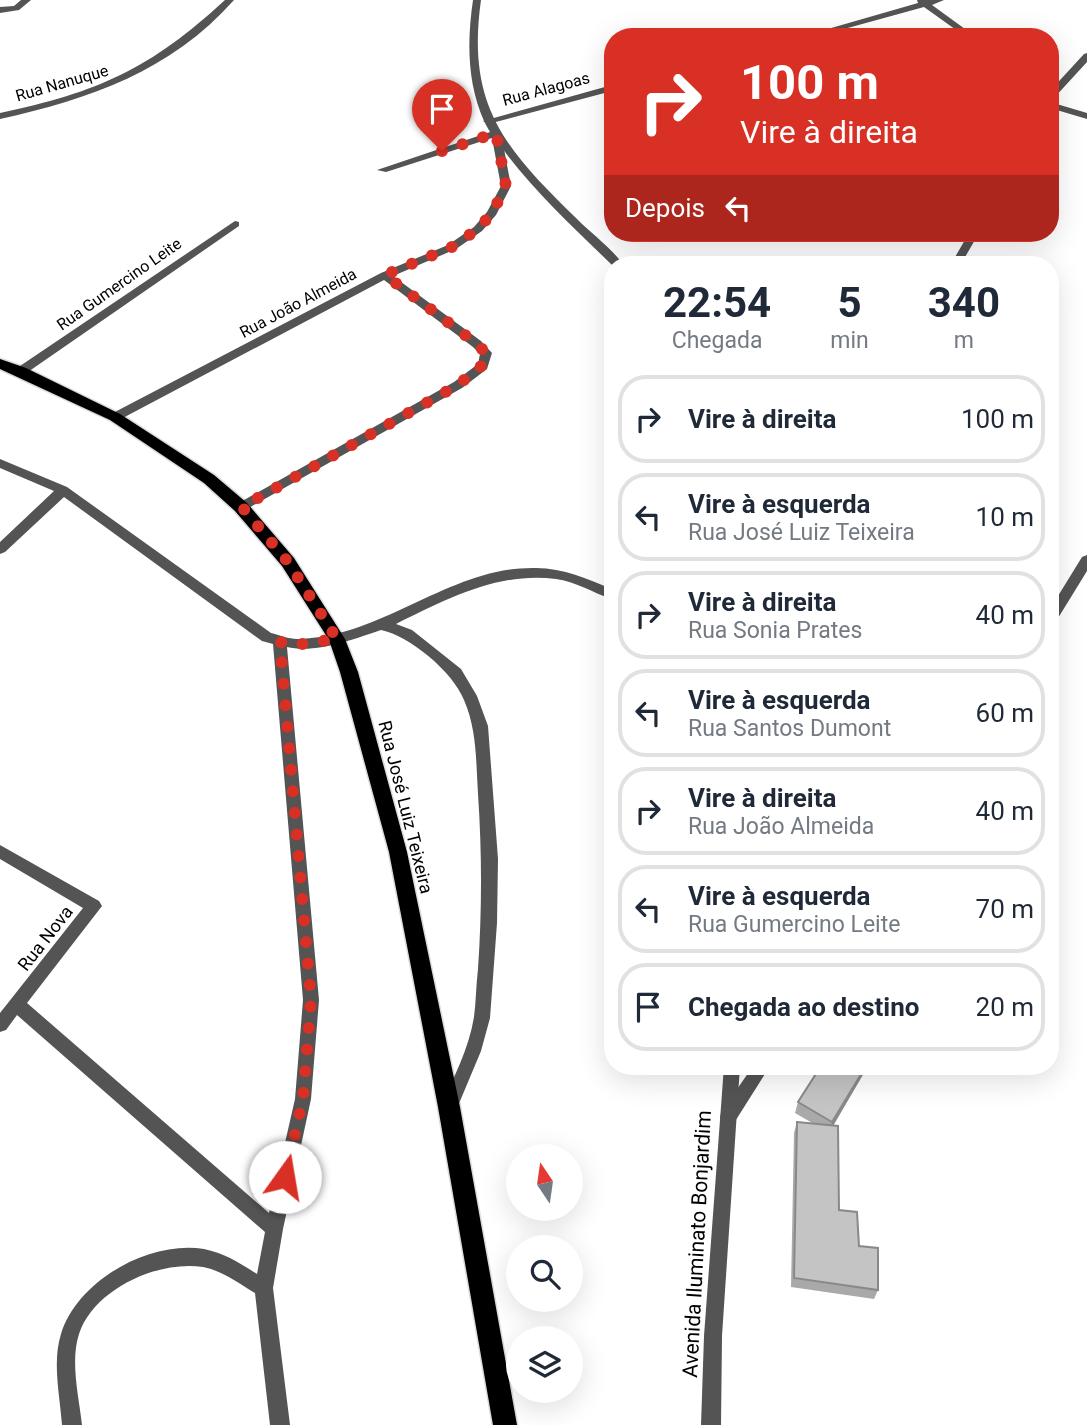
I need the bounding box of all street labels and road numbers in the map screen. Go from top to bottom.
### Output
street label: Rua Nanuque [13,61,111,105]
street label: Rua Alagoas [500,68,592,110]
street label: Rua Gumercino Leite [53,234,185,334]
street label: Rua João Almeida [236,264,360,342]
street label: Rua José Luiz Teixeira [374,718,438,896]
street label: Rua Nova [13,901,77,975]
street label: Avenida Iluminato Bonjardim [678,1110,716,1378]

